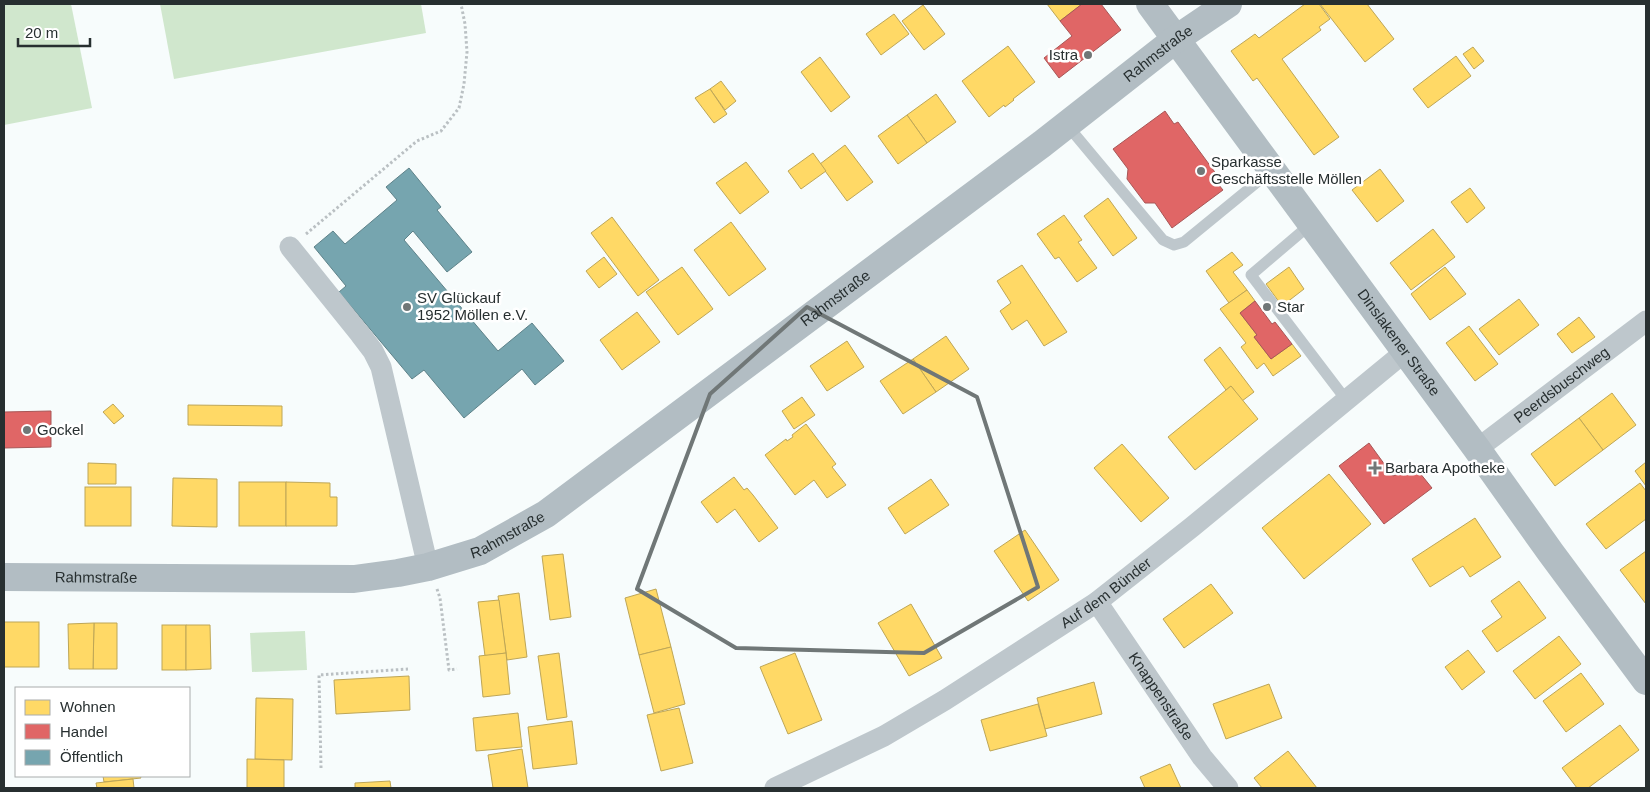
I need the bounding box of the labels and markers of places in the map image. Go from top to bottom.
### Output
place label: Istra [1049,46,1079,63]
marker: Istra [1082,49,1094,61]
place label: Sparkasse Geschäftsstelle Möllen [1211,153,1362,187]
marker: Sparkasse Geschäftsstelle Möllen [1195,165,1207,177]
place label: SV Glückauf 1952 Möllen e.V. [417,289,528,323]
place label: Star [1277,298,1305,315]
marker: SV Glückauf 1952 Möllen e.V. [401,301,413,313]
marker: Star [1261,301,1273,313]
place label: Gockel [37,421,84,438]
marker: Gockel [21,424,33,436]
place label: Barbara Apotheke [1385,459,1505,476]
marker: Barbara Apotheke [1369,462,1381,474]

